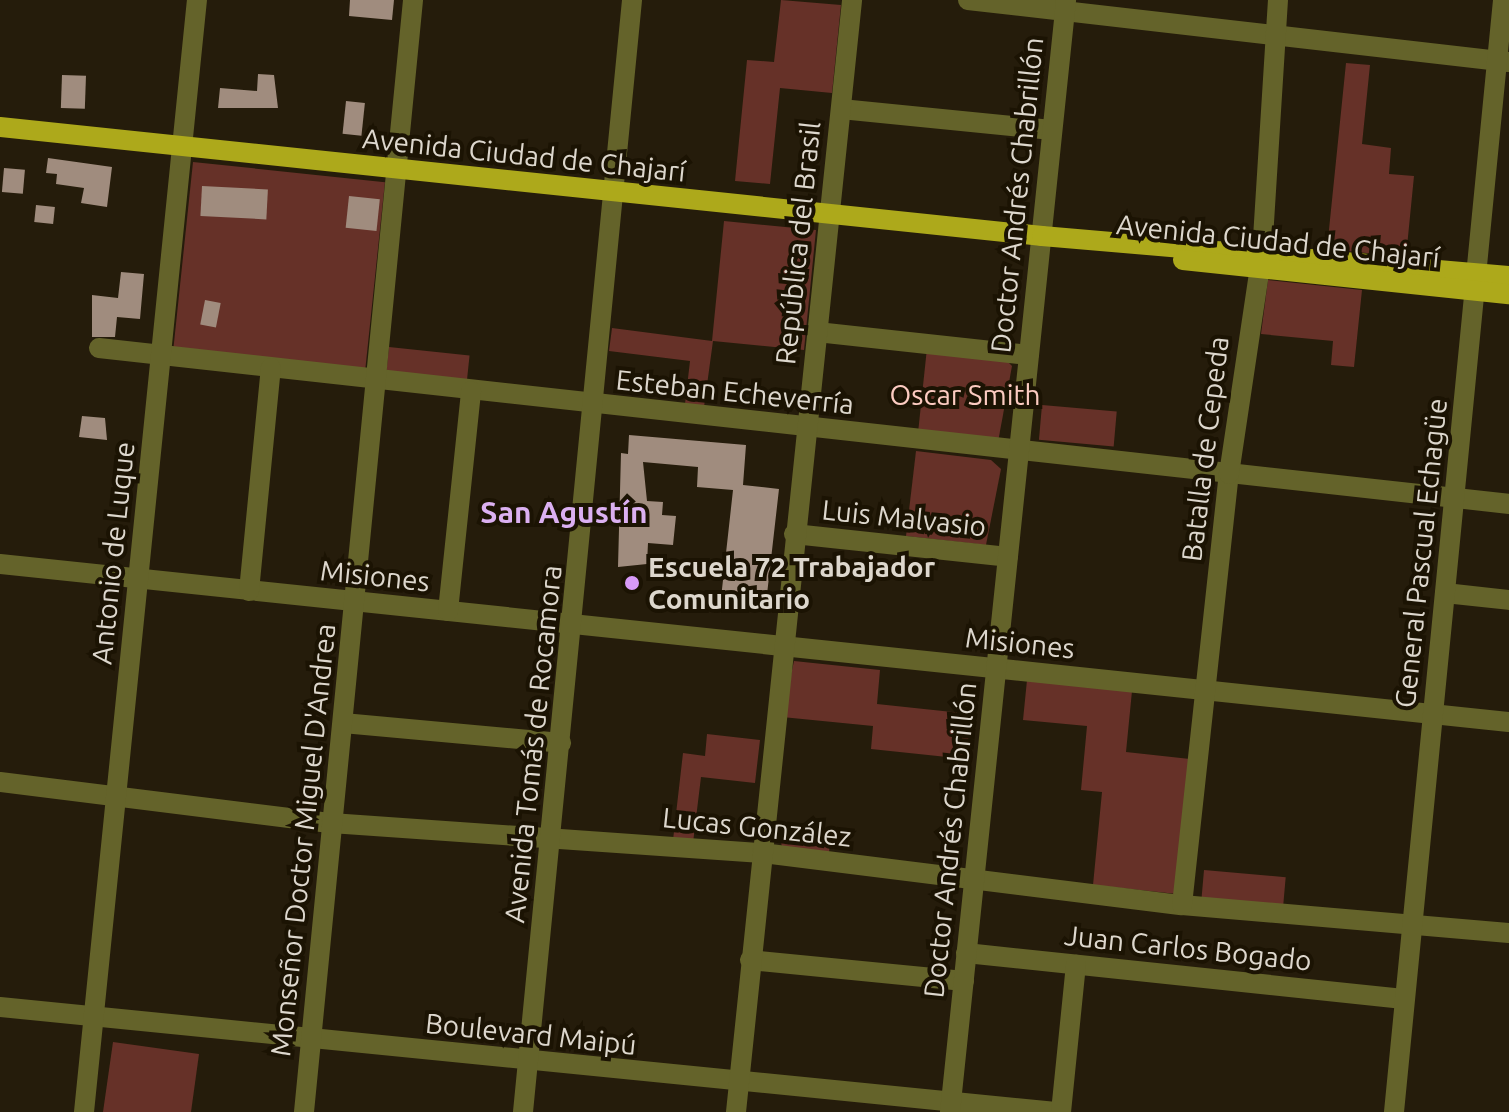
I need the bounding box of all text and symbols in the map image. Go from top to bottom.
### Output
street label: Doctor Andrés Chabrillón [984,36,1050,354]
street label: República del Brasil [769,120,827,366]
street label: Avenida Ciudad de Chajarí [361,121,687,189]
street label: Avenida Ciudad de Chajarí [1115,207,1441,275]
street label: Batalla de Cepeda [1175,335,1235,563]
street label: Esteban Echeverría [614,363,856,421]
park label: Oscar Smith [890,378,1040,412]
street label: General Pascual Echagüe [1388,397,1454,709]
street label: Antonio de Luque [85,440,141,666]
street label: Luis Malvasio [820,493,988,543]
district label: San Agustín [480,494,648,530]
place label: Escuela 72 Trabajador Comunitario [648,550,935,616]
street label: Misiones [319,554,431,598]
street label: Avenida Tomás de Rocamora [498,563,568,925]
marker: Escuela 72 Trabajador Comunitario [623,574,641,592]
street label: Misiones [964,621,1076,665]
street label: Monseñor Doctor Miguel D'Andrea [264,622,342,1058]
street label: Doctor Andrés Chabrillón [917,681,983,999]
street label: Lucas González [661,800,853,854]
street label: Juan Carlos Bogado [1063,918,1313,978]
street label: Boulevard Maipú [424,1006,638,1062]

